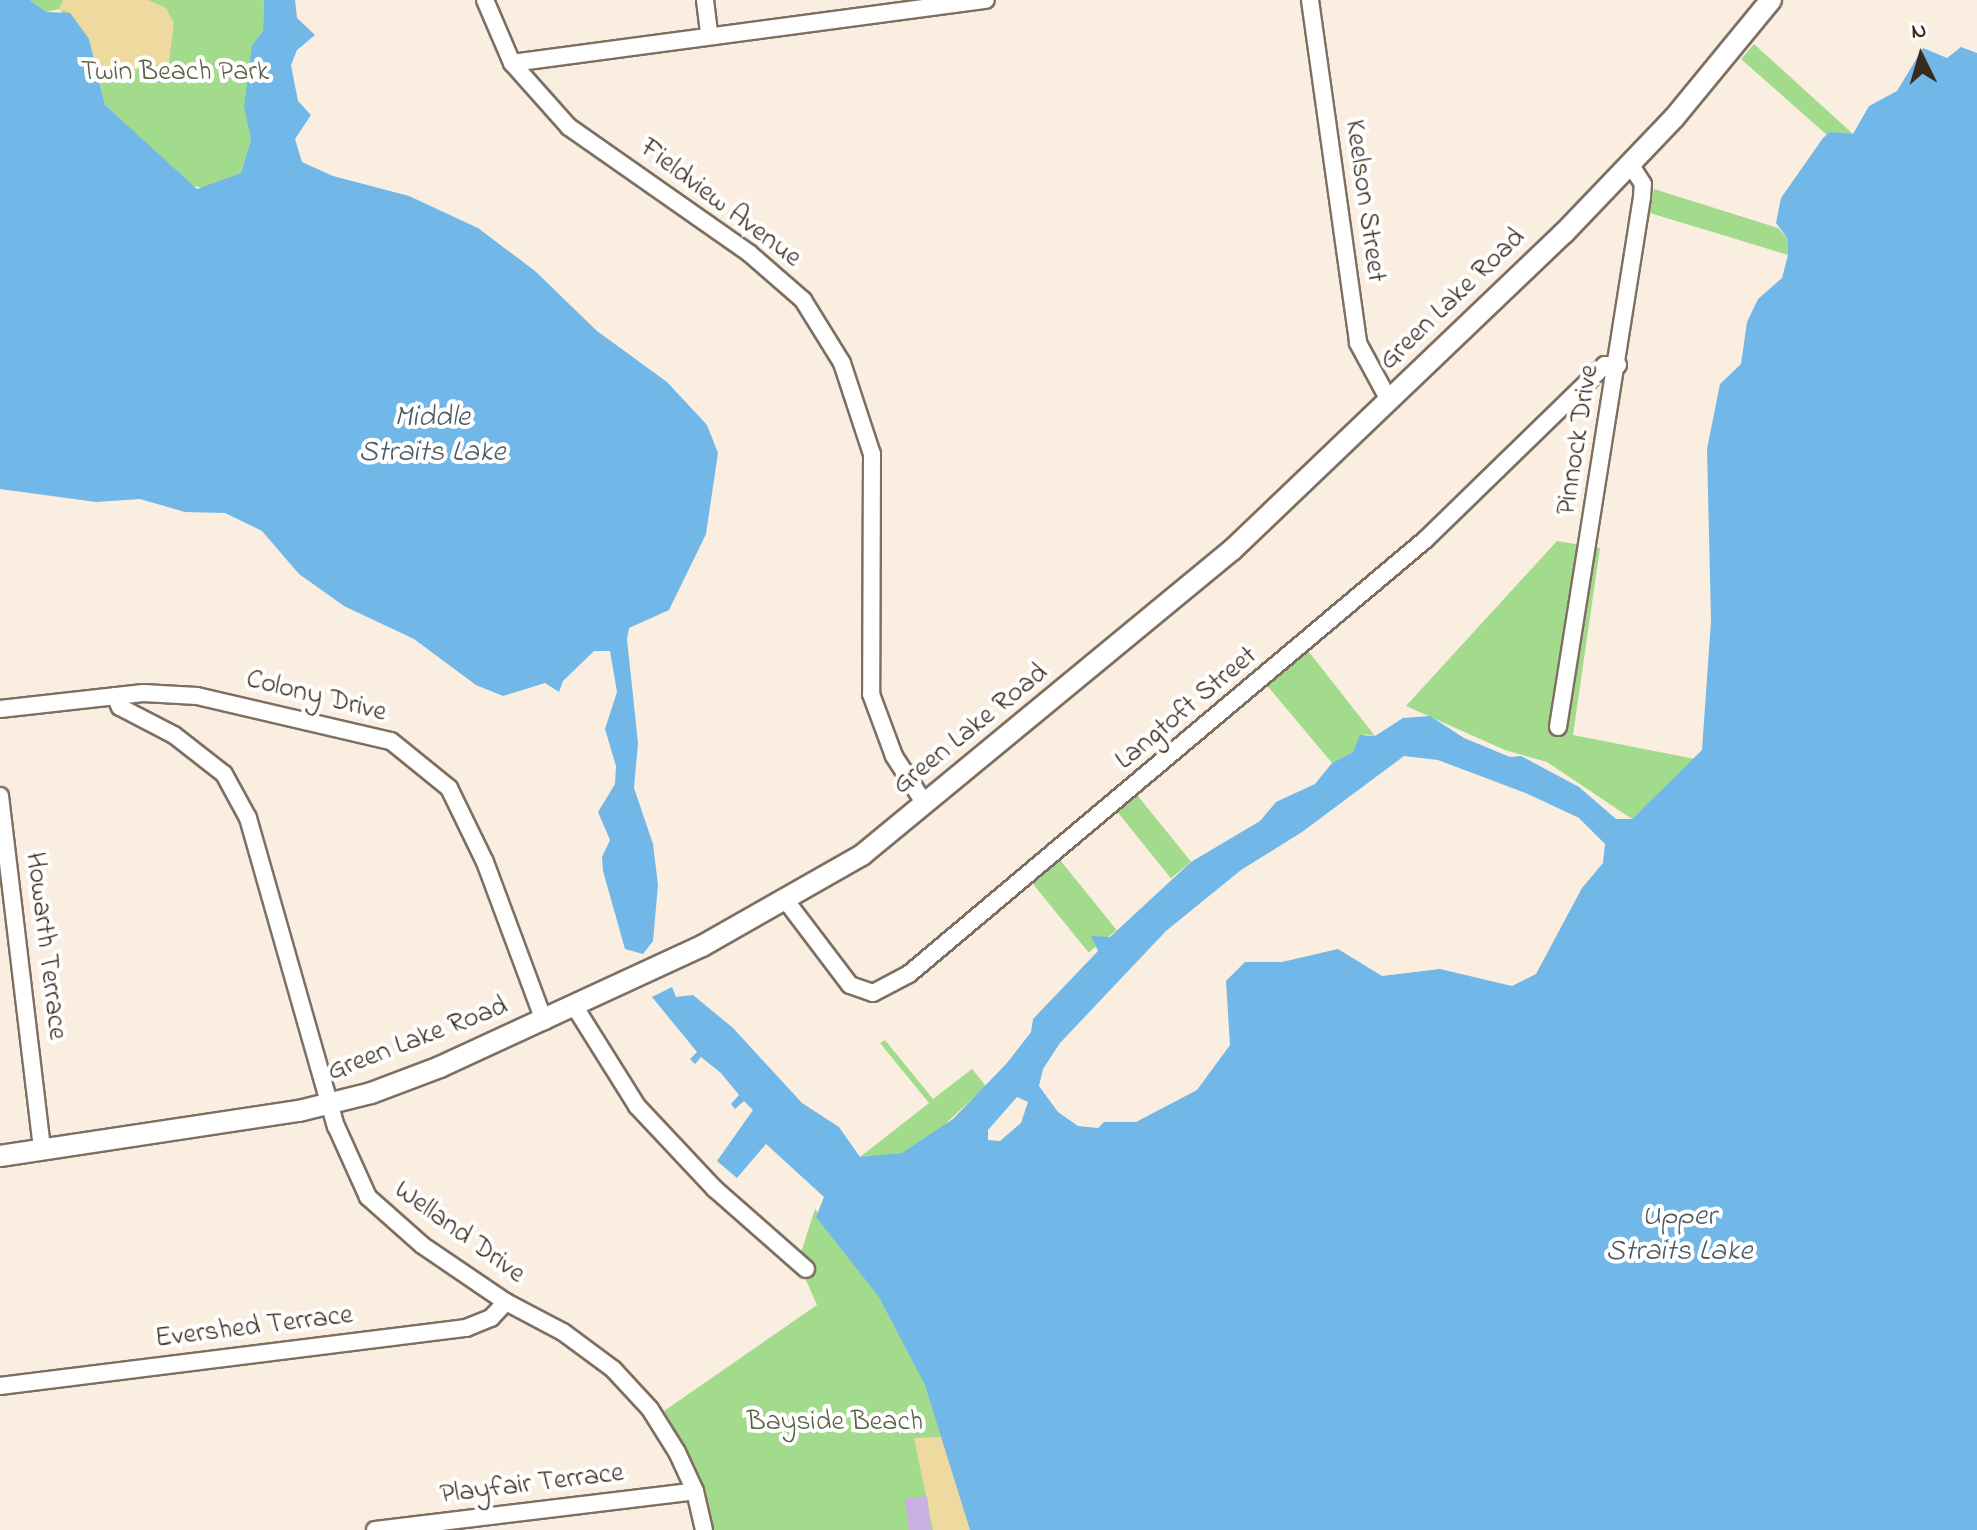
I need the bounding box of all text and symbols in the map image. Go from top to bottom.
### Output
north arrow [1881,16,1961,96]
text: N [1910,16,1928,49]
park label: Twin Beach Park [81,56,269,90]
street label: Keelson Street [1336,118,1392,284]
street label: Fieldview Avenue [633,132,807,276]
street label: Green Lake Road [1373,222,1533,378]
street label: Pinnock Drive [1551,362,1607,518]
water label: Middle Straits Lake [359,400,505,470]
street label: Langtoft Street [1109,640,1265,778]
street label: Green Lake Road [886,657,1056,803]
street label: Colony Drive [242,663,390,731]
street label: Howarth Terrace [17,850,73,1042]
street label: Green Lake Road [323,990,513,1090]
street label: Welland Drive [387,1174,531,1292]
water label: Upper Straits Lake [1606,1199,1752,1270]
street label: Evershed Terrace [153,1299,355,1357]
park label: Bayside Beach [747,1406,923,1440]
street label: Playfair Terrace [438,1457,626,1513]

